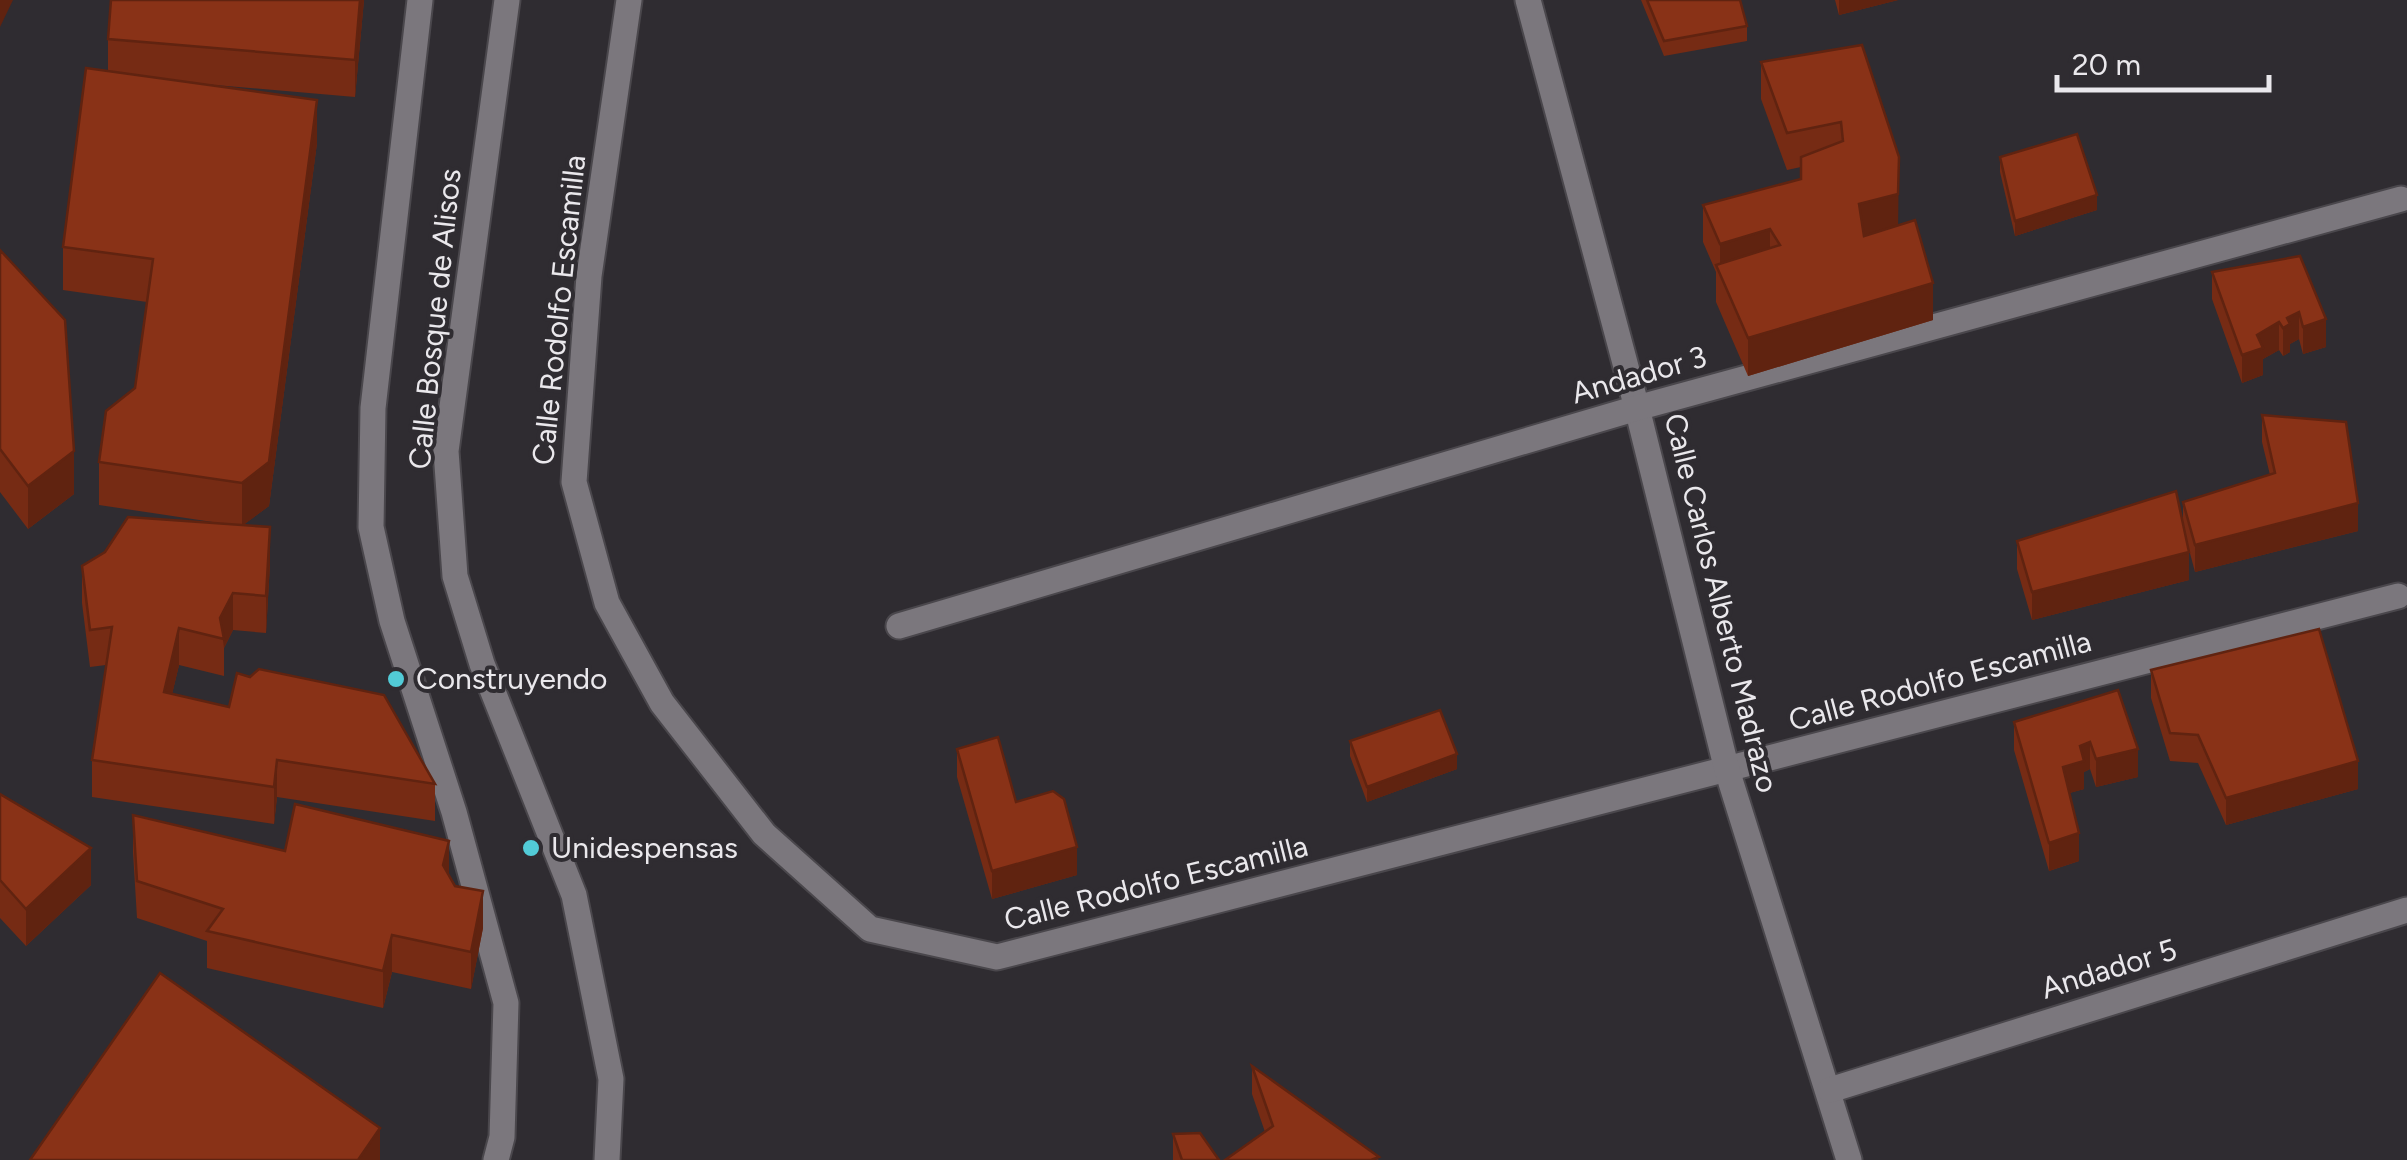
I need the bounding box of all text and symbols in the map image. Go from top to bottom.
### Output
scale bar [2057,30,2270,92]
text: 20 m [2072,46,2141,83]
street label: Calle Rodolfo Escamilla [524,153,593,467]
street label: Calle Bosque de Alisos [400,167,469,471]
street label: Andador 3 [1567,338,1711,411]
street label: Calle Carlos Alberto Madrazo [1656,410,1787,796]
street label: Calle Rodolfo Escamilla [1785,622,2095,739]
place label: Construyendo [416,660,608,697]
marker: Construyendo [385,668,407,690]
street label: Calle Rodolfo Escamilla [1000,827,1312,938]
place label: Unidespensas [551,829,738,866]
marker: Unidespensas [520,837,542,859]
street label: Andador 5 [2037,930,2181,1007]

